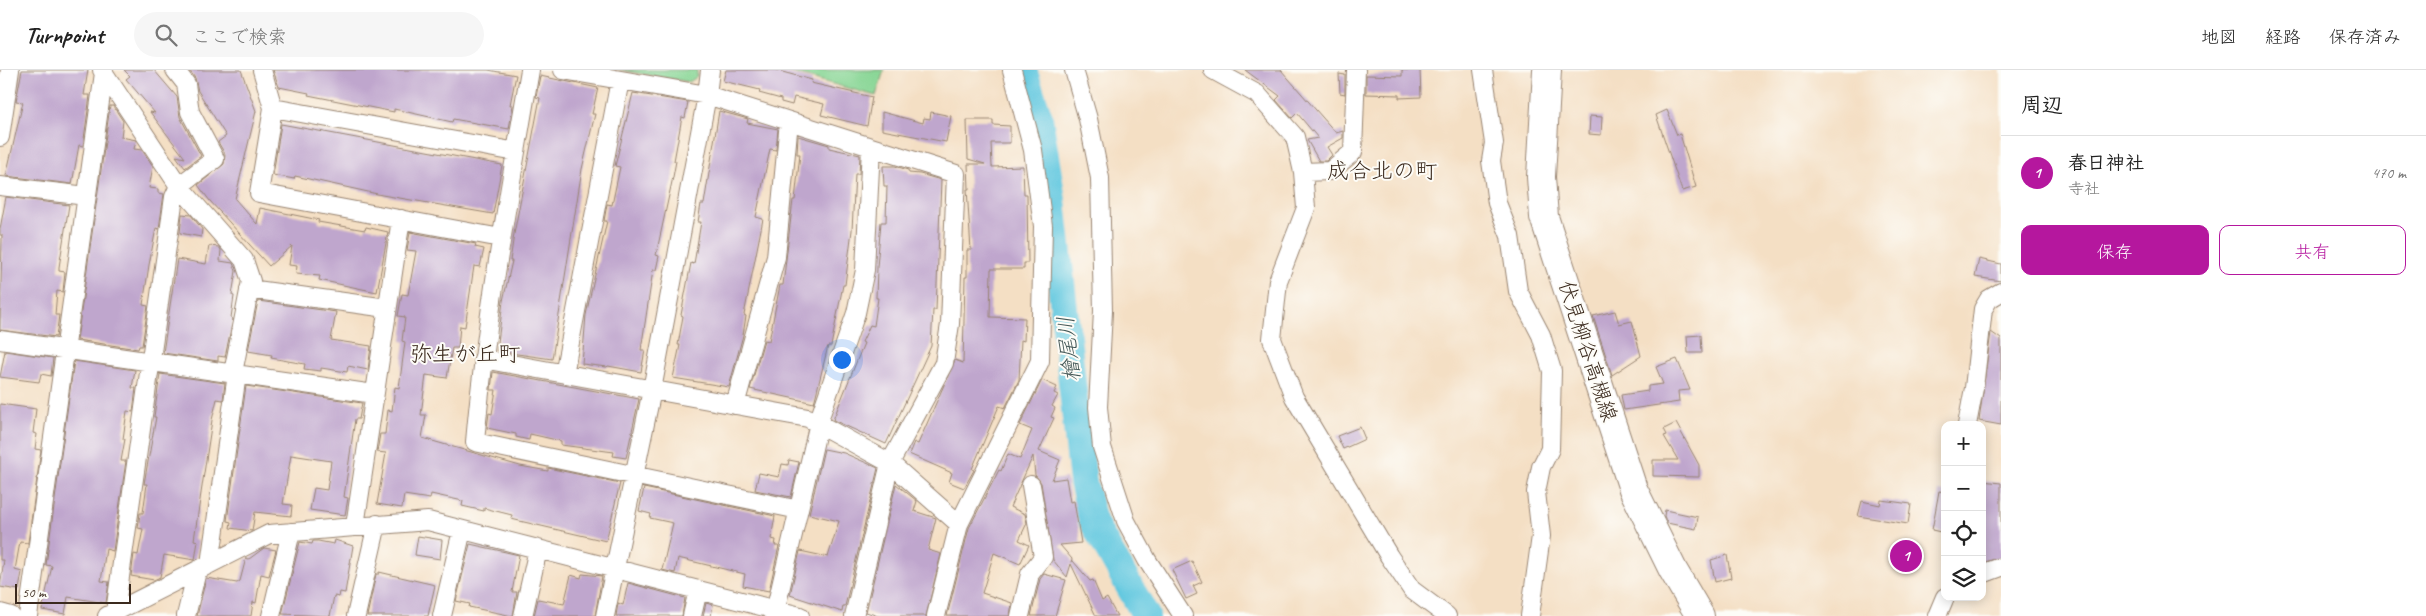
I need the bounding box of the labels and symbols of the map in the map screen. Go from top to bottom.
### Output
district label: 成合北の町 [1327,157,1437,185]
street label: 伏見柳谷高槻線 [1553,277,1623,425]
water label: 檜尾川 [1052,315,1086,383]
district label: 弥生が丘町 [410,340,520,368]
your location [829,347,855,373]
pin: 1 [1890,537,1922,575]
scale bar [15,581,131,604]

